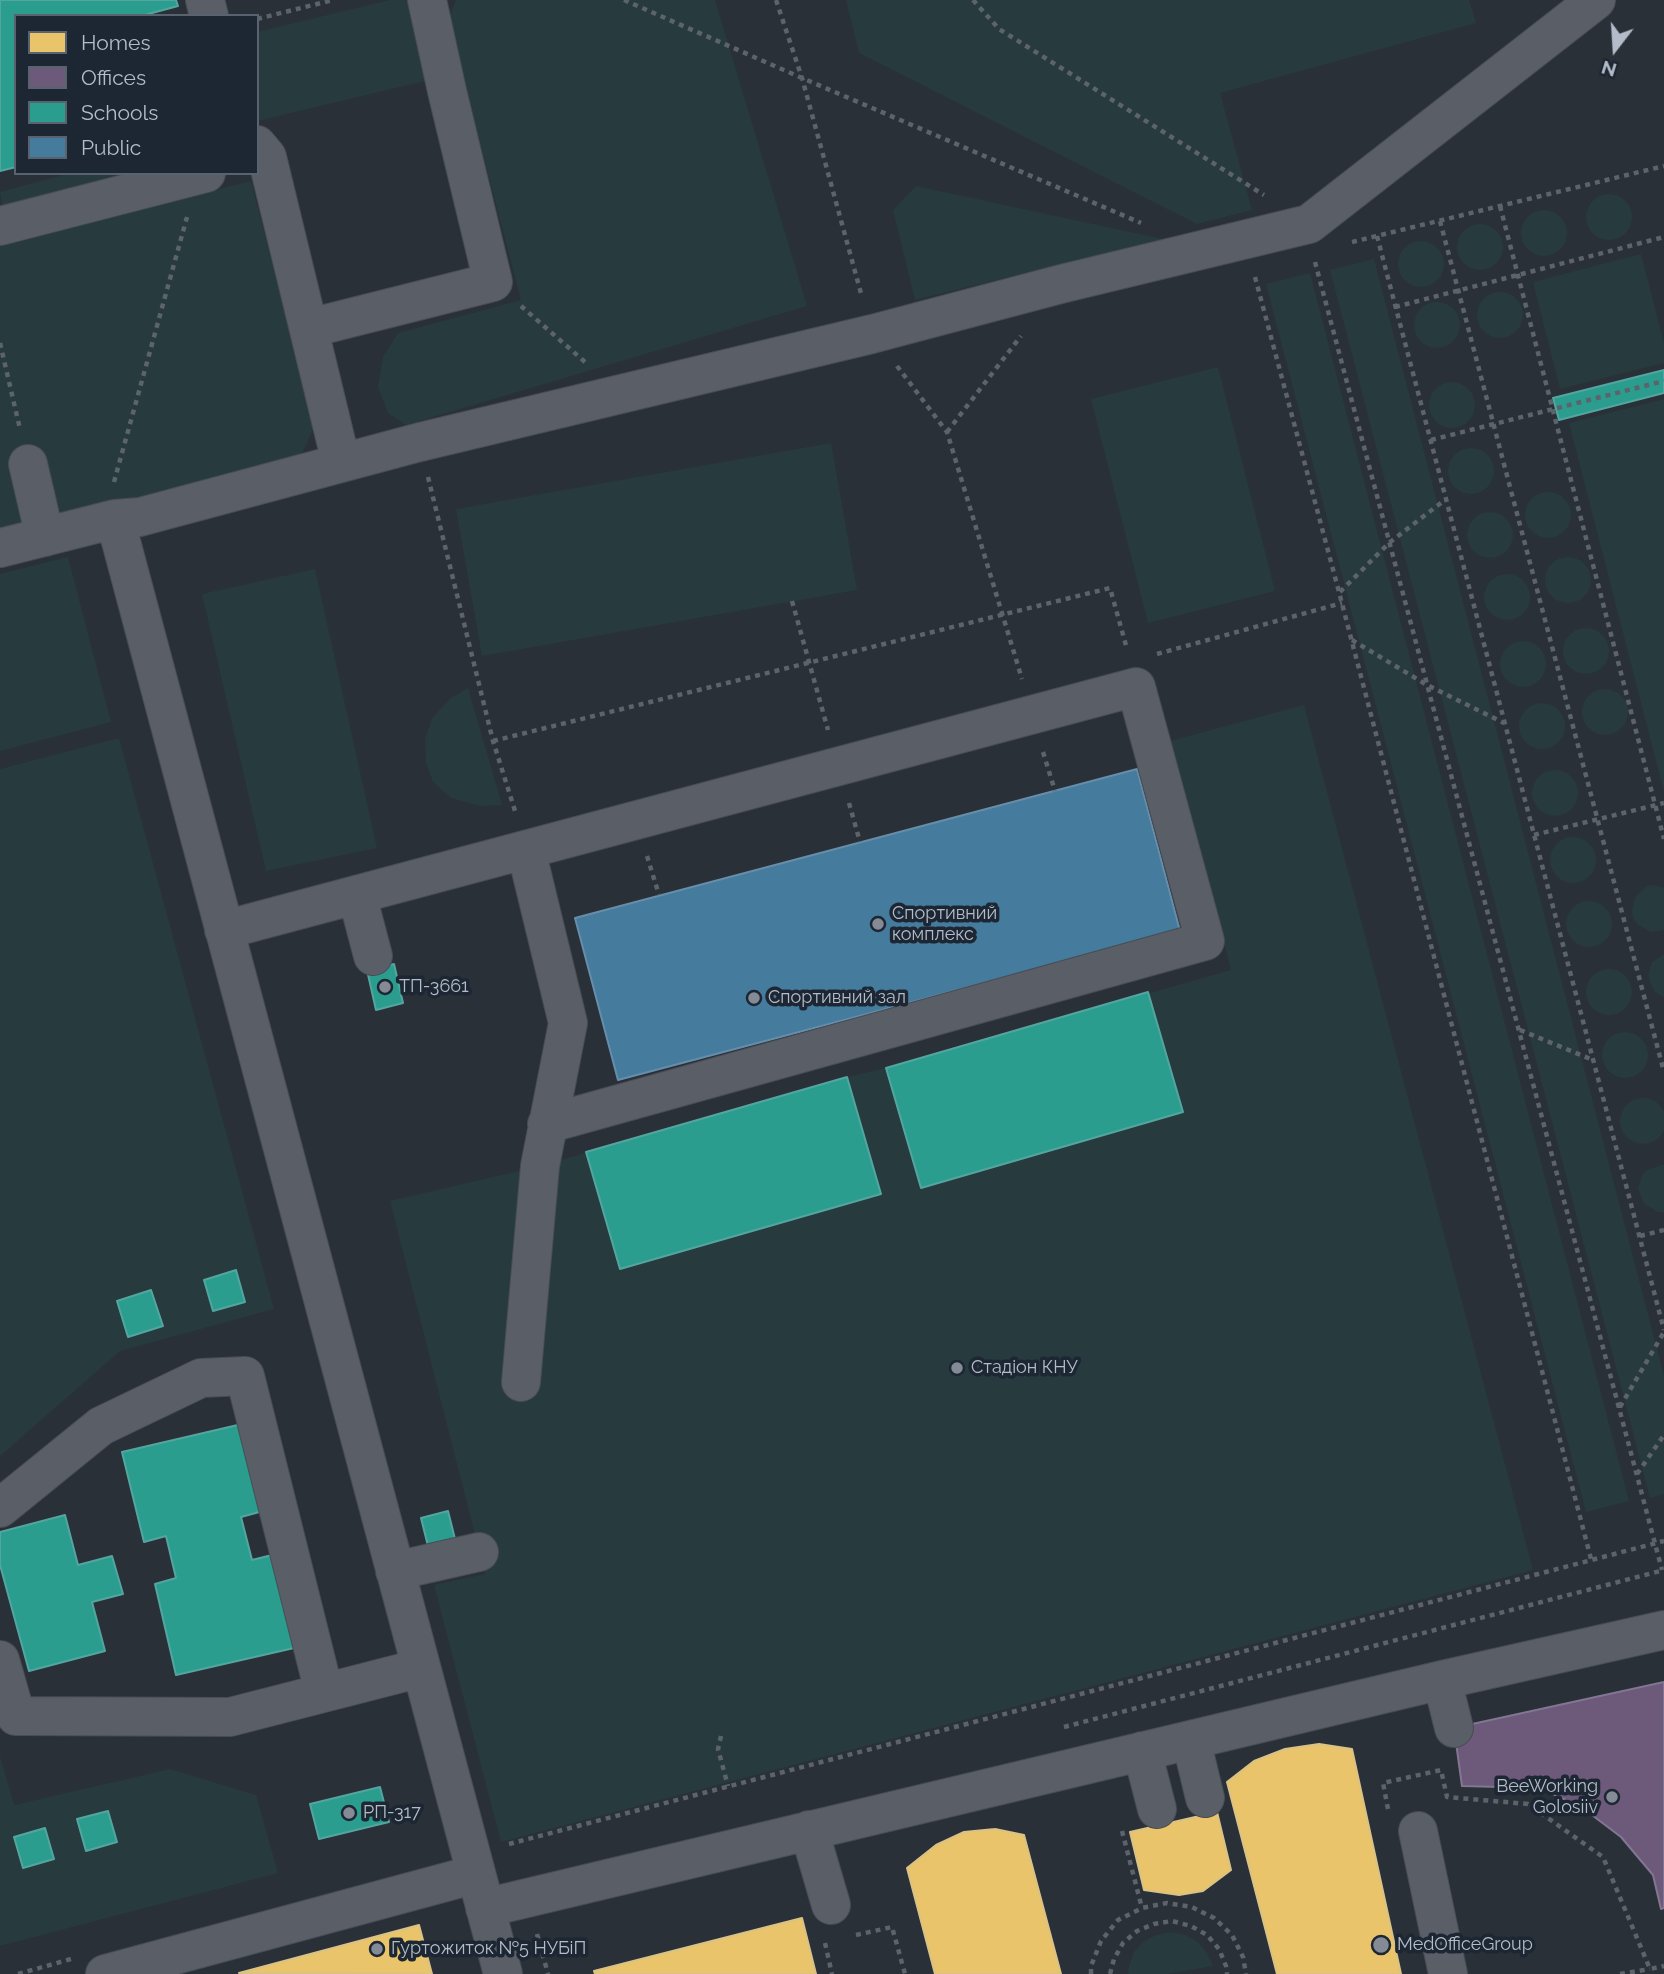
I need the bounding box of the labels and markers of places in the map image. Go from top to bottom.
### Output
place label: Спортивний комплекс [892,903,997,946]
marker: Спортивний комплекс [870,916,886,932]
place label: ТП-3661 [399,976,469,998]
marker: ТП-3661 [377,979,393,995]
place label: Спортивний зал [768,987,906,1009]
marker: Спортивний зал [746,990,762,1006]
place label: Стадіон КНУ [971,1357,1078,1379]
marker: Стадіон КНУ [949,1360,965,1376]
place label: BeeWorking Golosiiv [1496,1776,1598,1818]
marker: BeeWorking Golosiiv [1604,1789,1620,1805]
place label: РП-317 [363,1802,421,1824]
marker: РП-317 [341,1805,357,1821]
place label: MedOfficeGroup [1397,1934,1533,1956]
marker: MedOfficeGroup [1371,1935,1391,1955]
place label: Гуртожиток №5 НУБіП [391,1938,586,1960]
marker: Гуртожиток №5 НУБіП [369,1941,385,1957]

